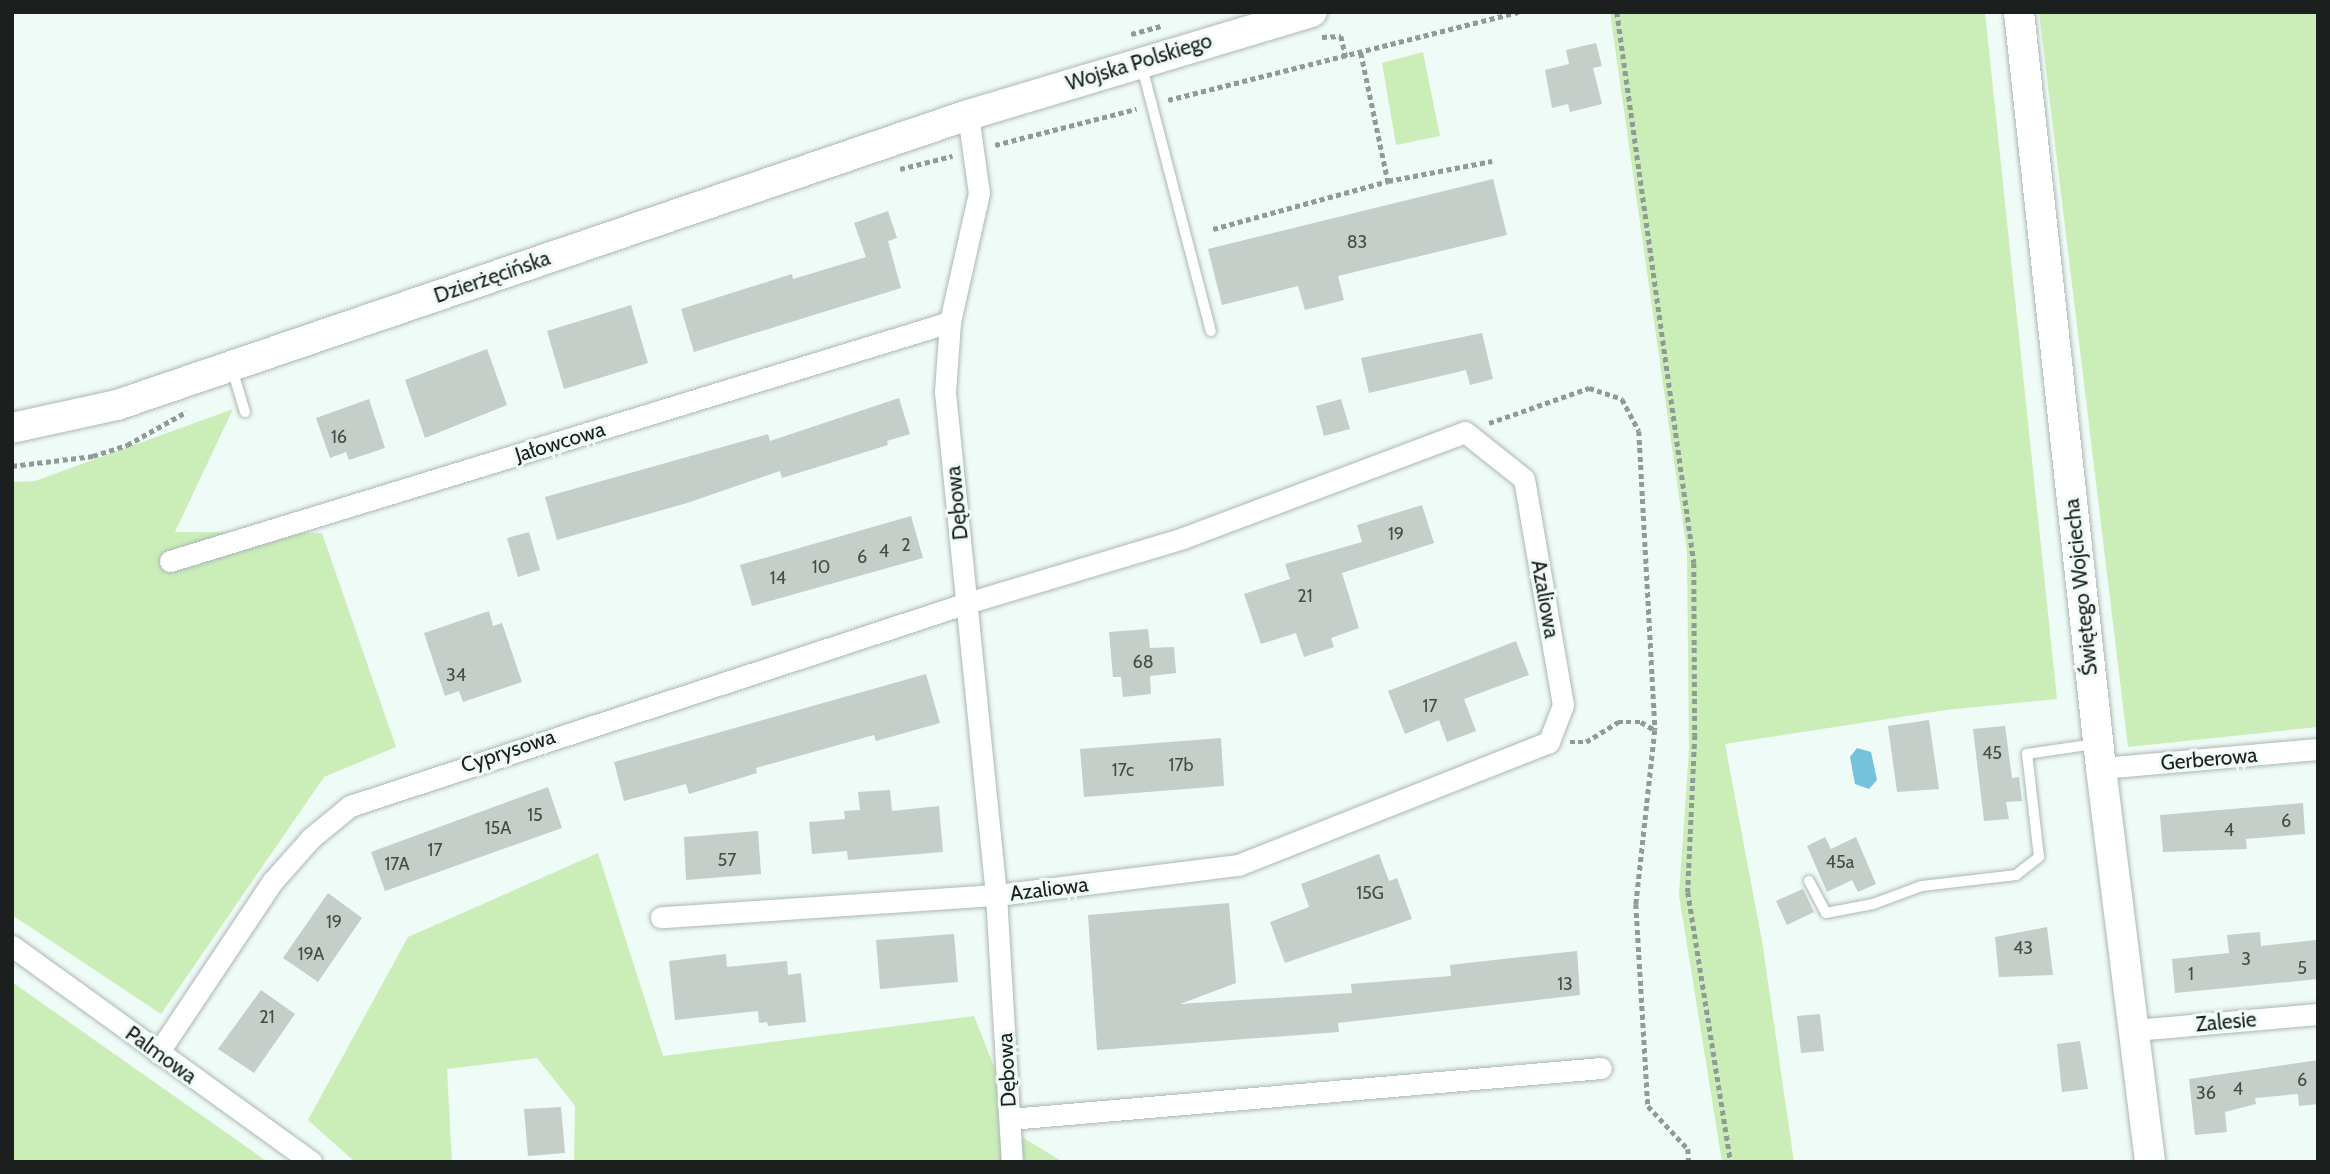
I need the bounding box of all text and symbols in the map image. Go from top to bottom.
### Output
street label: Wojska Polskiego [1063,28,1215,96]
house number: 83 [1347,231,1367,253]
street label: Dzierżęcińska [431,245,553,309]
street label: Jałowcowa [512,416,608,468]
house number: 16 [331,426,347,448]
street label: Dębowa [941,465,973,541]
street label: Świętego Wojciecha [2059,497,2103,677]
house number: 19 [1388,523,1404,545]
house number: 2 [901,534,911,556]
house number: 4 [879,540,889,562]
house number: 6 [857,546,867,568]
house number: 10 [812,556,830,578]
street label: Azaliowa [1526,558,1564,640]
house number: 14 [770,567,786,589]
house number: 21 [1297,585,1313,607]
house number: 68 [1132,651,1154,673]
house number: 34 [446,664,466,686]
house number: 17 [1423,695,1437,717]
street label: Cyprysowa [458,724,558,778]
house number: 45 [1982,742,2002,764]
street label: Gerberowa [2160,742,2258,776]
house number: 17b [1169,754,1193,776]
house number: 17c [1112,759,1134,781]
house number: 15 [527,804,543,826]
house number: 6 [2281,810,2291,832]
house number: 15A [485,817,511,839]
house number: 4 [2224,819,2234,841]
house number: 17 [428,839,442,861]
house number: 57 [718,849,736,871]
house number: 45a [1826,851,1854,873]
house number: 17A [384,853,410,875]
street label: Azaliowa [1008,872,1090,906]
house number: 15G [1356,882,1384,904]
house number: 19 [326,911,342,933]
house number: 43 [2013,937,2033,959]
house number: 19A [298,943,324,965]
house number: 3 [2241,948,2251,970]
house number: 5 [2297,957,2307,979]
house number: 1 [2188,963,2194,985]
house number: 13 [1557,973,1573,995]
house number: 21 [259,1006,275,1028]
street label: Zalesie [2195,1007,2257,1037]
street label: Palmowa [120,1021,202,1089]
street label: Dębowa [992,1032,1022,1108]
house number: 6 [2297,1069,2307,1091]
house number: 4 [2233,1078,2243,1100]
house number: 36 [2196,1082,2216,1104]

